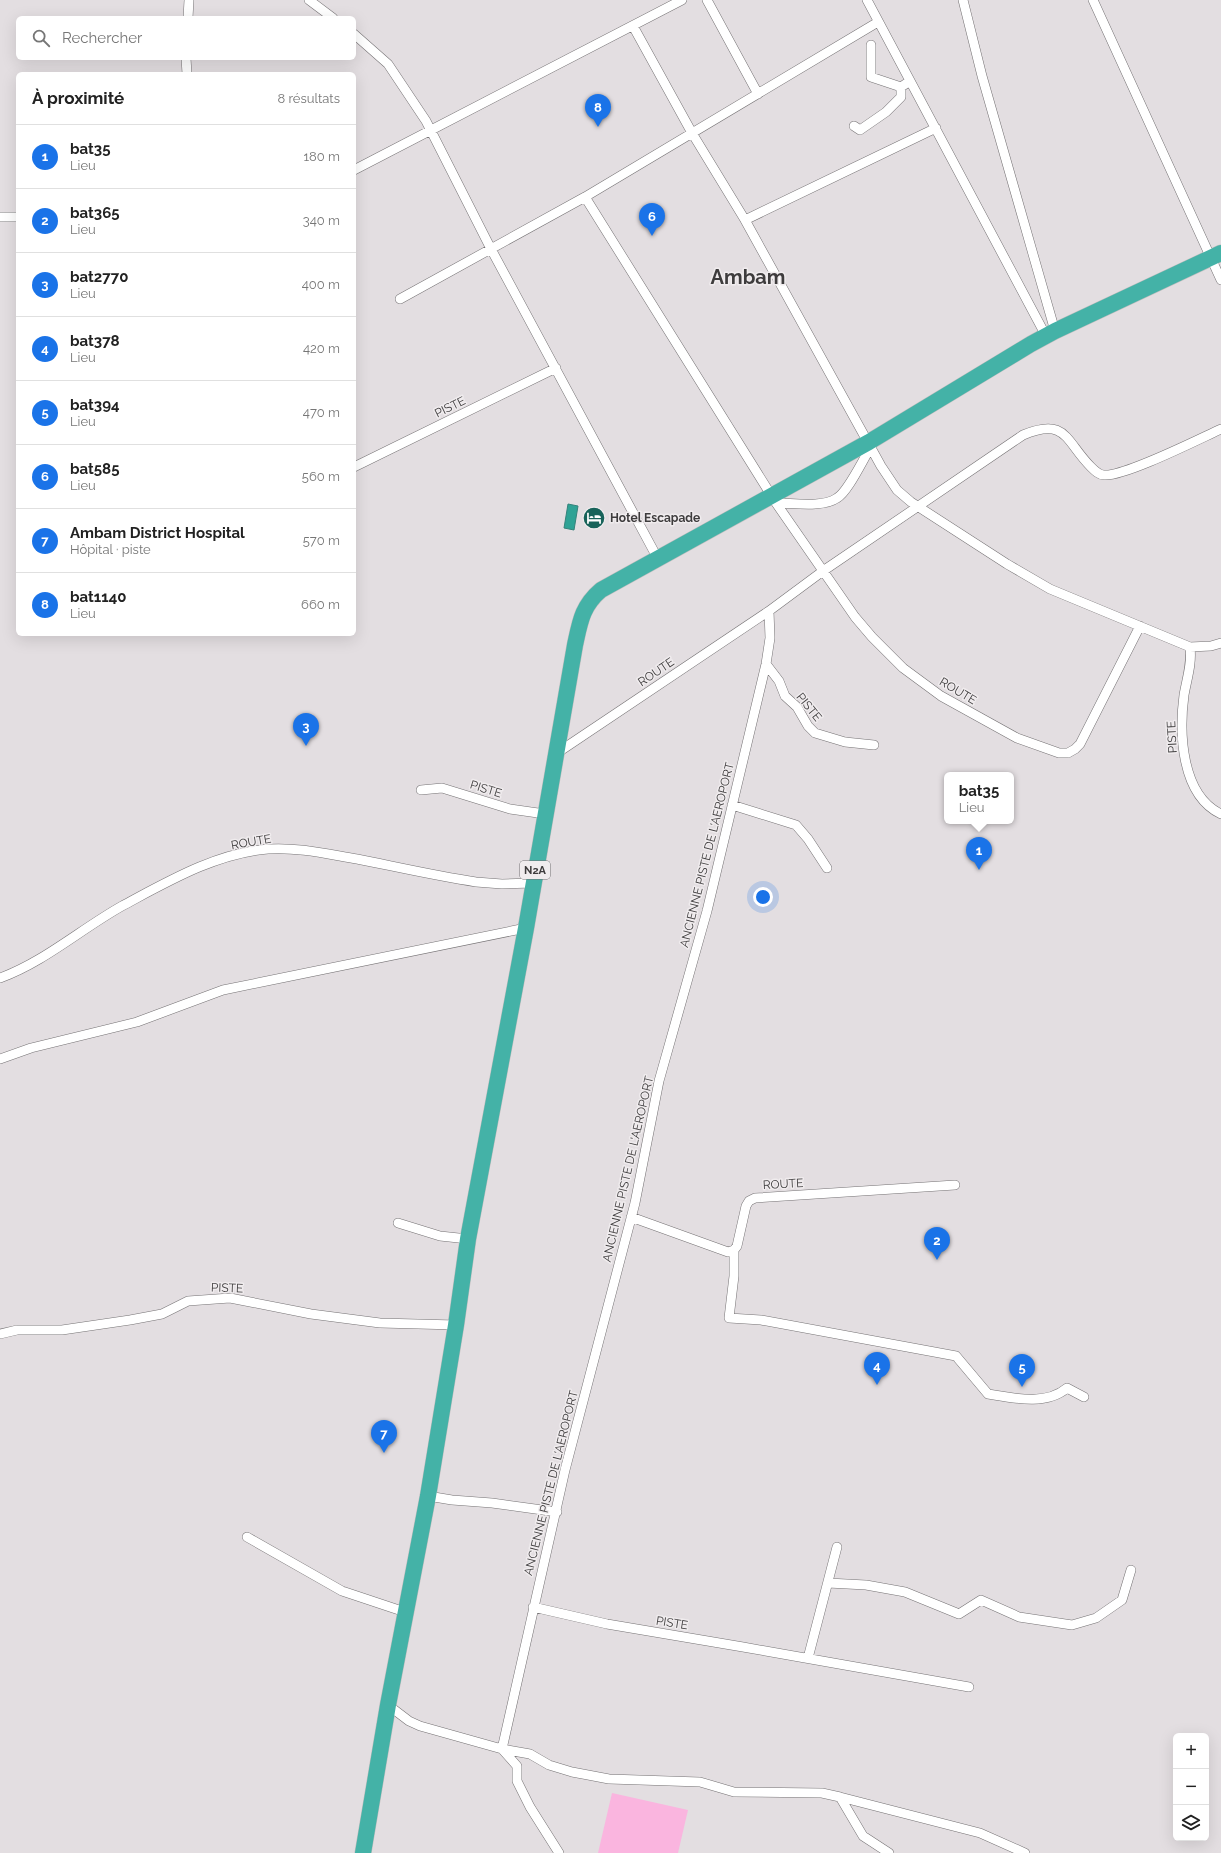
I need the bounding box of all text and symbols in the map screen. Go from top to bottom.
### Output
search box [16,16,356,60]
icon: search [30,27,52,49]
text: Rechercher [62,29,142,47]
text: À proximité [32,88,124,108]
text: 8 résultats [277,91,340,106]
pin: 8 [585,94,611,127]
text: bat35 [70,140,111,158]
text: 1 [42,149,48,164]
text: 180 m [304,149,340,164]
text: Lieu [70,158,96,173]
pin: 6 [639,203,665,236]
text: bat365 [70,204,120,222]
text: 2 [41,213,49,228]
text: 340 m [303,213,340,228]
text: Lieu [70,222,96,237]
district label: Ambam [711,265,785,289]
text: bat2770 [70,268,128,286]
text: 3 [41,277,49,292]
text: 400 m [302,277,340,292]
text: Lieu [70,286,96,301]
text: bat378 [70,332,120,350]
text: 4 [41,341,49,356]
text: 420 m [303,341,340,356]
text: Lieu [70,350,96,365]
street label: PISTE [432,394,468,420]
text: bat394 [70,396,120,414]
text: 5 [41,405,49,420]
text: 470 m [303,405,340,420]
text: Lieu [70,414,96,429]
text: bat585 [70,460,120,478]
text: 6 [41,469,49,484]
text: 560 m [302,469,340,484]
text: Lieu [70,478,96,493]
hotel icon: Hotel Escapade [581,505,607,531]
place label: Hotel Escapade [610,511,700,525]
text: Ambam District Hospital [70,524,245,542]
text: 7 [41,533,49,548]
text: 570 m [303,533,340,548]
text: Hôpital · piste [70,542,151,557]
text: bat1140 [70,588,126,606]
text: 8 [41,597,49,612]
text: 660 m [301,597,340,612]
text: Lieu [70,606,96,621]
street label: ROUTE [635,655,677,689]
street label: ROUTE [937,675,979,707]
street label: PISTE [793,690,825,724]
pin: 3 [293,713,319,746]
street label: PISTE [1164,720,1180,754]
street label: ANCIENNE PISTE DE L'AEROPORT [677,760,737,949]
popup [944,772,1014,824]
street label: PISTE [468,778,504,800]
text: bat35 [959,782,999,800]
text: Lieu [959,800,985,815]
street label: ROUTE [230,832,272,852]
pin: 1 [966,837,992,870]
road number: N2A [520,861,550,879]
your location [753,887,773,907]
street label: ANCIENNE PISTE DE L'AEROPORT [600,1074,656,1263]
street label: ROUTE [762,1176,804,1192]
pin: 2 [924,1227,950,1260]
street label: PISTE [211,1280,243,1296]
pin: 4 [864,1352,890,1385]
pin: 5 [1009,1354,1035,1387]
street label: ANCIENNE PISTE DE L'AEROPORT [521,1388,581,1577]
pin: 7 [371,1420,397,1453]
street label: PISTE [655,1614,689,1632]
map controls [1173,1733,1209,1841]
button: + [1173,1733,1209,1769]
button: − [1173,1769,1209,1805]
button: layers [1173,1805,1209,1841]

